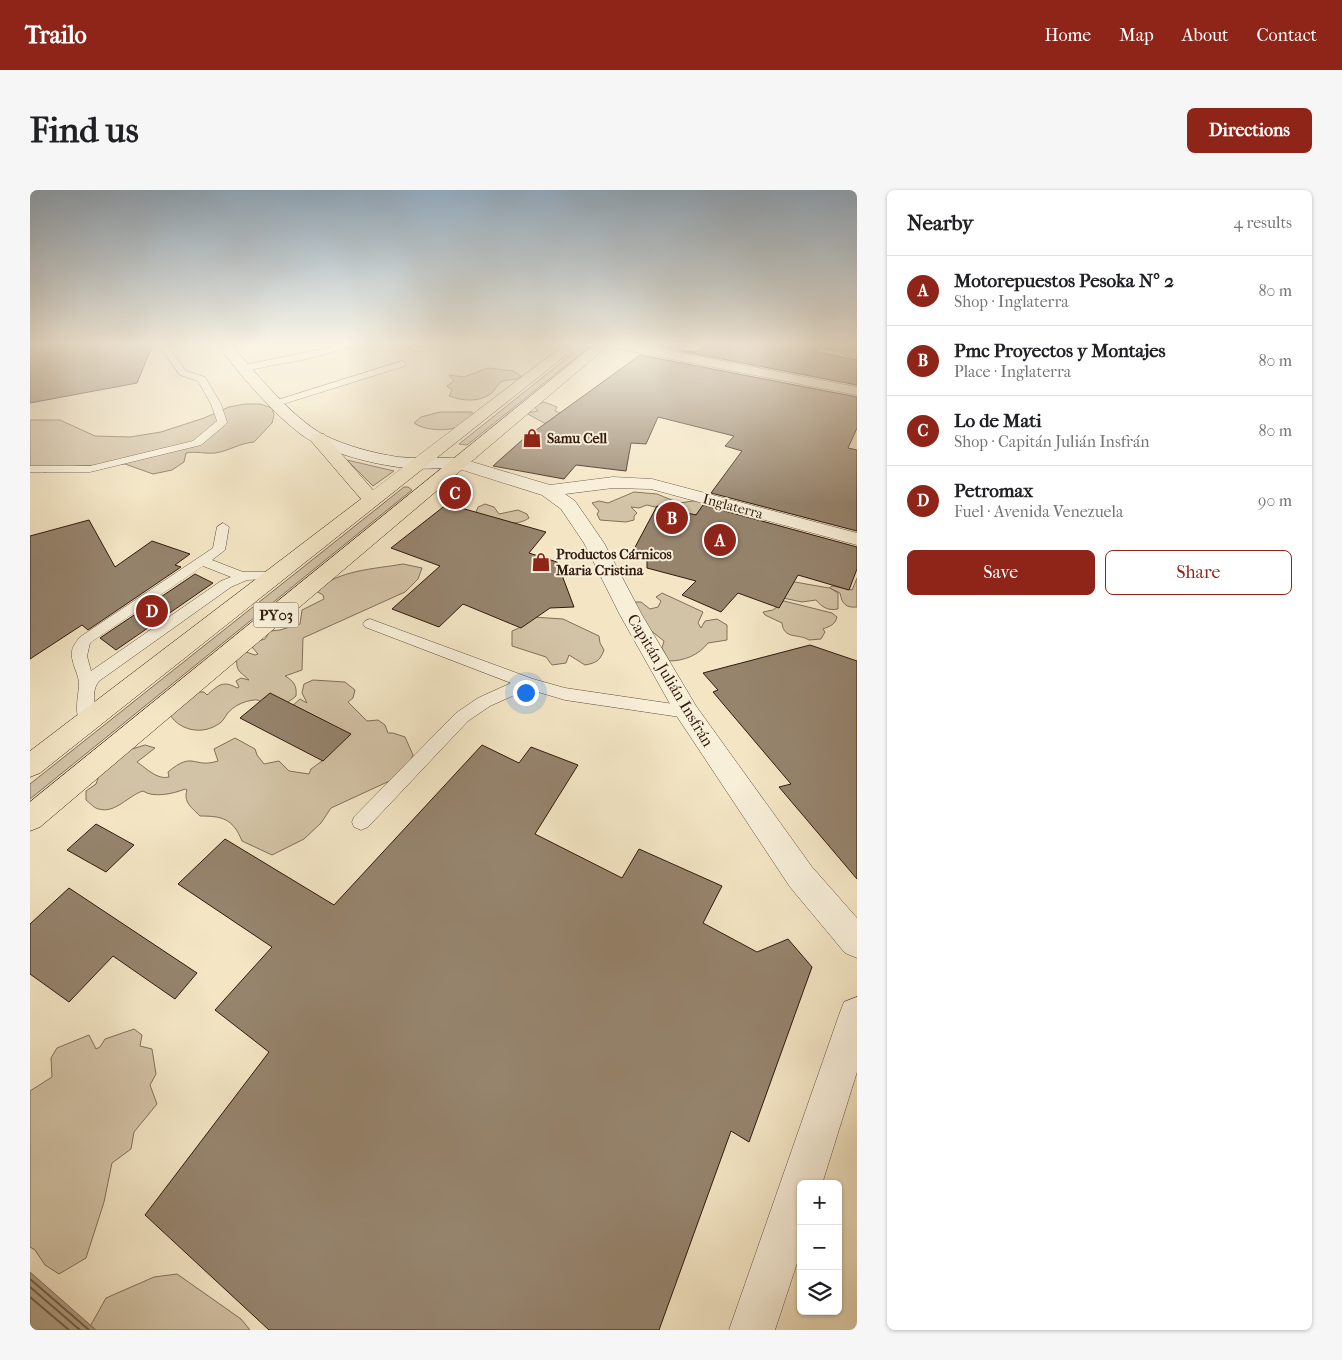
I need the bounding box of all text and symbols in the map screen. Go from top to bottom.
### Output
text: Trailo [25,21,87,49]
text: Home [1044,25,1091,46]
text: Map [1119,25,1154,46]
text: About [1182,25,1228,46]
text: Contact [1256,25,1317,46]
button: Directions [1187,108,1312,153]
text: Find us [30,110,139,151]
text: Nearby [907,211,973,235]
text: 4 results [1234,213,1292,232]
text: Motorepuestos Pesoka Nº 2 [954,270,1174,292]
text: A [918,281,928,300]
text: 80 m [1258,281,1292,300]
text: Shop · Inglaterra [954,292,1069,311]
text: Pmc Proyectos y Montajes [954,340,1166,362]
text: B [918,351,928,370]
text: 80 m [1258,351,1292,370]
text: Place · Inglaterra [954,362,1071,381]
text: Lo de Mati [954,410,1042,432]
text: C [918,421,928,440]
text: 80 m [1258,421,1292,440]
shop icon: Samu Cell [521,427,543,449]
place label: Samu Cell [547,430,607,447]
text: Shop · Capitán Julián Insfrán [954,432,1150,451]
pin: C [439,474,471,512]
text: Petromax [954,480,1033,502]
street label: Inglaterra [701,490,765,523]
text: D [917,491,929,510]
text: 90 m [1258,491,1292,510]
pin: B [656,499,688,537]
text: Fuel · Avenida Venezuela [954,502,1123,521]
pin: A [704,521,736,559]
place label: Productos Cárnicos Maria Cristina [555,546,673,579]
button: Save [907,550,1095,595]
button: Share [1105,550,1292,595]
shop icon: Productos Cárnicos Maria Cristina [530,551,552,573]
pin: D [136,592,168,630]
road number: PY03 [254,602,298,628]
street label: Capitán Julián Insfrán [623,610,718,751]
your location [513,680,539,706]
map controls [797,1180,842,1315]
button: + [797,1180,842,1225]
button: − [797,1225,842,1270]
button: layers [797,1270,842,1315]

